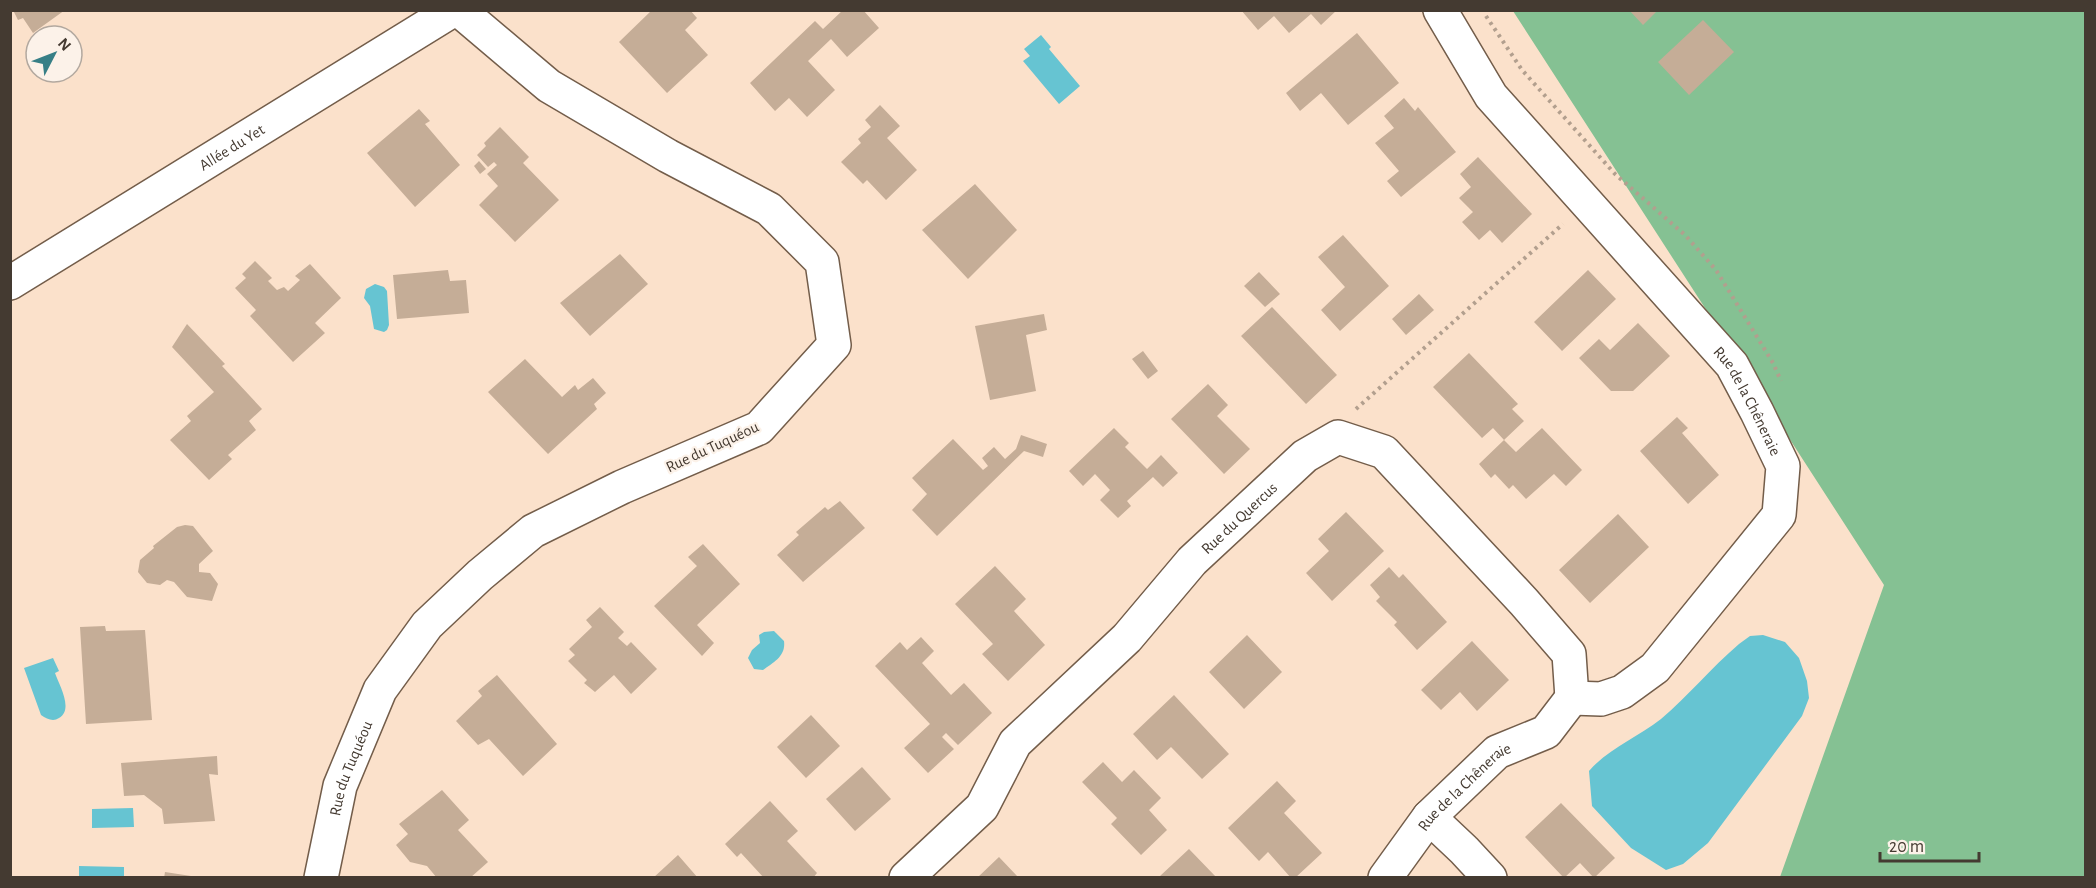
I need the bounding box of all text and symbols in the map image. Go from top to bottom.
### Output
north arrow [24,24,84,84]
text: N [55,35,74,54]
street label: Allée du Yet [196,121,267,174]
street label: Rue de la Chêneraie [1710,344,1784,458]
street label: Rue du Tuquéou [664,418,761,475]
street label: Rue du Quercus [1198,479,1280,557]
street label: Rue du Tuquéou [327,718,375,817]
street label: Rue de la Chêneraie [1415,740,1513,834]
scale bar [1880,825,1979,863]
text: 20 m [1889,838,1924,856]

